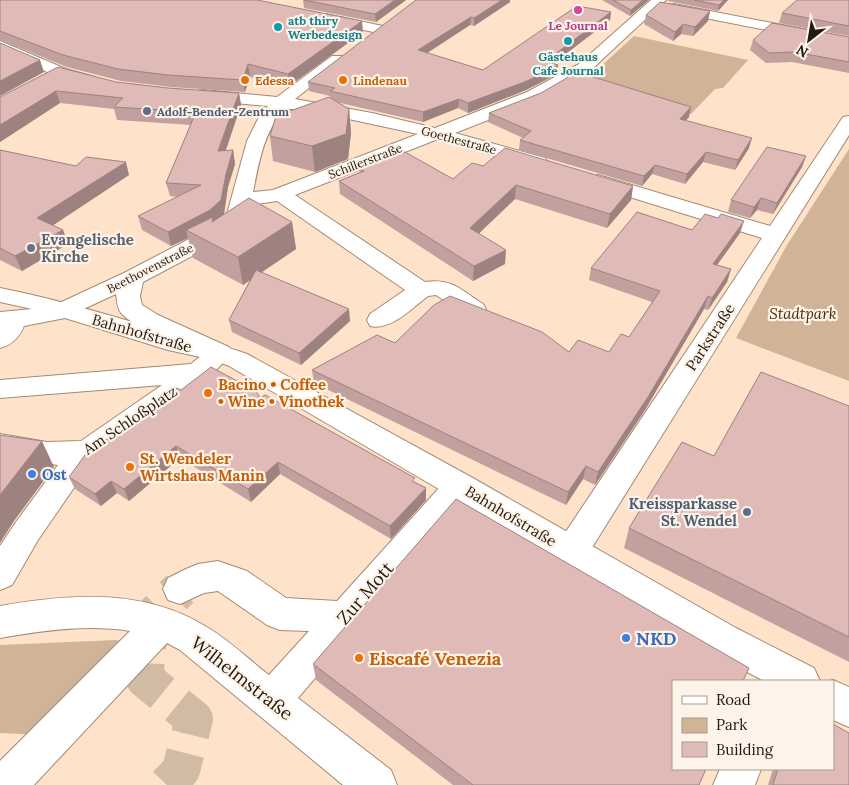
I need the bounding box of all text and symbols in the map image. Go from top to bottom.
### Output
marker: Le Journal [572,4,584,16]
place label: atb thiry Werbedesign [288,13,363,42]
north arrow [784,15,834,65]
place label: Le Journal [548,18,608,33]
marker: atb thiry Werbedesign [272,21,284,33]
marker: Gästehaus Cafe Journal [562,35,574,47]
text: N [793,41,812,62]
place label: Gästehaus Cafe Journal [532,49,604,78]
place label: Edessa [255,73,295,88]
place label: Lindenau [353,73,407,88]
marker: Edessa [239,74,251,86]
marker: Lindenau [337,74,349,86]
place label: Adolf-Bender-Zentrum [157,104,289,119]
marker: Adolf-Bender-Zentrum [141,105,153,117]
street label: Goethestraße [420,123,499,157]
street label: Schillerstraße [326,140,405,182]
place label: Evangelische Kirche [41,230,134,266]
street label: Beethovenstraße [104,240,196,296]
marker: Evangelische Kirche [25,242,37,254]
street label: Parkstraße [681,300,739,374]
park label: Stadtpark [769,304,837,323]
street label: Bahnhofstraße [90,310,194,356]
place label: Bacino • Coffee • Wine • Vinothek [218,375,344,411]
street label: Am Schloßplatz [79,382,181,459]
marker: Bacino • Coffee • Wine • Vinothek [202,387,214,399]
place label: St. Wendeler Wirtshaus Manin [140,449,265,485]
marker: St. Wendeler Wirtshaus Manin [124,461,136,473]
place label: Ost [42,465,68,484]
marker: Ost [26,468,38,480]
street label: Bahnhofstraße [462,481,560,551]
place label: Kreissparkasse St. Wendel [628,494,737,530]
marker: Kreissparkasse St. Wendel [741,506,753,518]
street label: Zur Mott [332,557,398,629]
place label: NKD [636,627,677,650]
street label: Wilhelmstraße [186,631,298,725]
marker: NKD [620,632,632,644]
place label: Eiscafé Venezia [369,647,502,670]
marker: Eiscafé Venezia [353,652,365,664]
legend [672,680,834,770]
text: Road [716,690,751,709]
text: Park [716,715,747,734]
text: Building [716,740,774,759]

